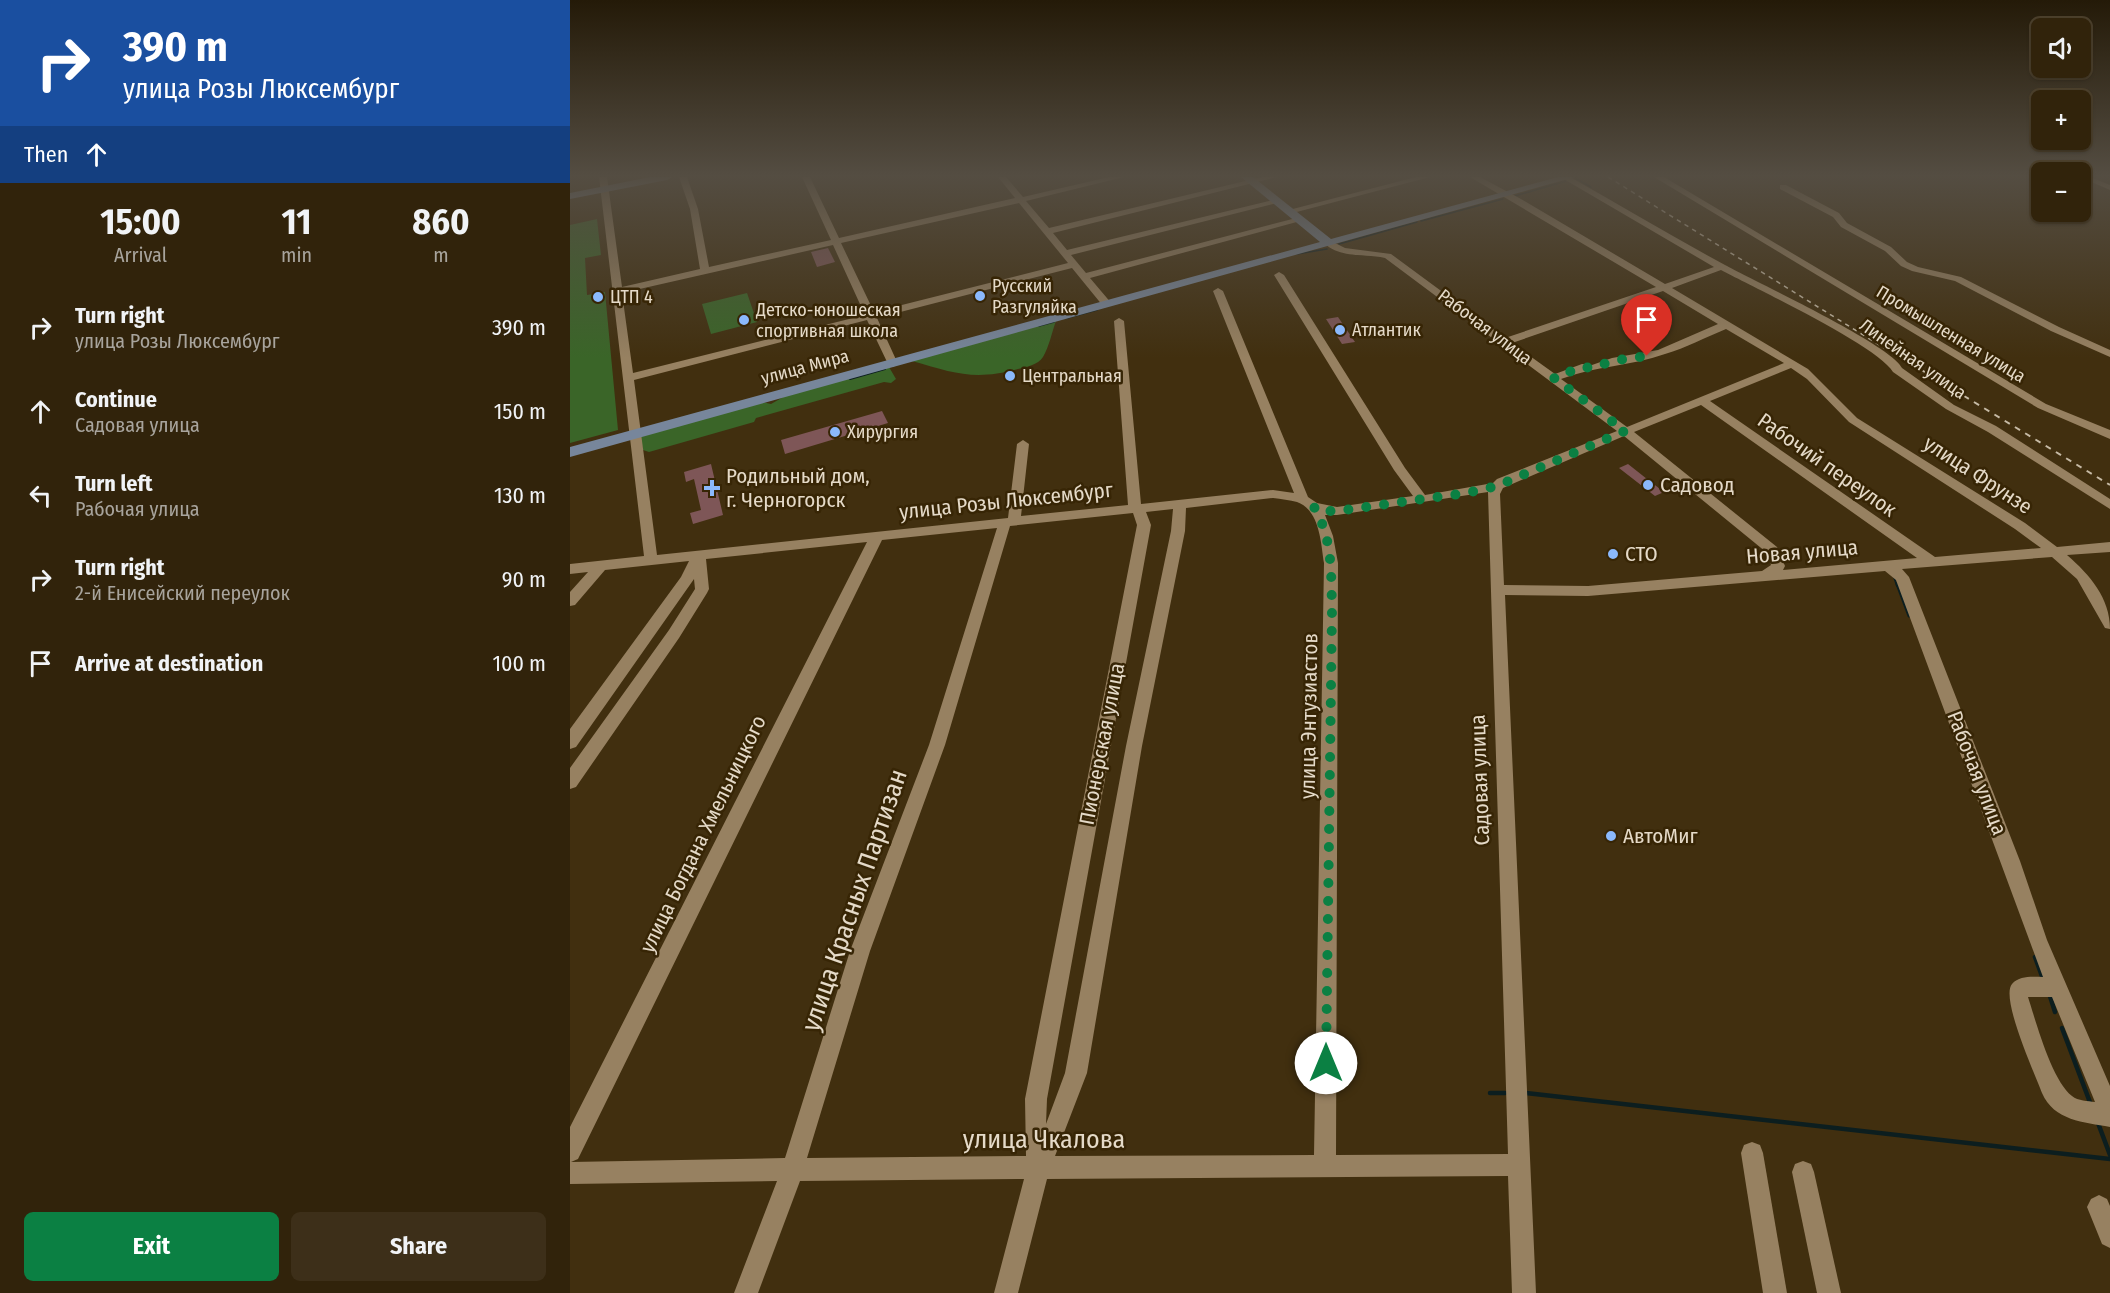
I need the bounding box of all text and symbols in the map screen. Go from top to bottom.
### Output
map controls [2031,18,2091,222]
button: sound [2031,18,2091,78]
text: 390 m [123,22,228,72]
icon: right [24,24,102,102]
text: улица Розы Люксембург [123,73,399,105]
button: + [2031,90,2091,150]
icon: ahead [80,138,113,171]
text: Then [24,141,68,168]
button: − [2031,162,2091,222]
text: 15:00 [100,200,181,244]
text: 11 [282,200,311,244]
text: 860 [412,200,470,244]
text: Arrival [114,243,167,267]
text: min [281,243,312,267]
text: m [433,243,449,267]
place label: Русский Разгуляйка [992,275,1077,318]
street label: Промышленная улица [1872,281,2030,387]
street label: Рабочая улица [1434,284,1537,370]
place label: ЦТП 4 [610,286,653,308]
marker: Русский Разгуляйка [973,289,987,303]
marker: ЦТП 4 [591,290,605,304]
pin [1621,294,1672,356]
place label: Детско-юношеская спортивная школа [755,299,901,342]
text: Turn right [75,302,164,329]
icon: arrive [1630,303,1663,336]
icon: right [24,311,57,344]
marker: Детско-юношеская спортивная школа [737,313,751,327]
text: 390 m [492,314,546,341]
street label: Линейная улица [1855,314,1971,404]
place label: Атлантик [1352,319,1421,341]
marker: Атлантик [1333,323,1347,337]
text: улица Розы Люксембург [75,329,280,353]
street label: улица Мира [759,345,851,389]
place label: Центральная [1022,365,1122,387]
marker: Центральная [1003,369,1017,383]
text: Continue [75,386,157,413]
icon: ahead [24,395,57,428]
text: 150 m [494,398,546,425]
street label: Рабочий переулок [1752,407,1902,523]
text: Садовая улица [75,413,200,437]
place label: Хирургия [847,421,918,443]
marker: Хирургия [828,425,842,439]
street label: улица Фрунзе [1919,430,2037,520]
place label: Родильный дом, г. Черногорск [726,463,870,513]
text: Turn left [75,470,153,497]
place label: Садовод [1660,472,1734,498]
street label: улица Розы Люксембург [898,477,1115,525]
marker: Садовод [1641,478,1655,492]
icon: left [24,479,57,512]
marker: Родильный дом, г. Черногорск [703,479,721,497]
text: 130 m [494,482,546,509]
text: Рабочая улица [75,497,200,521]
street label: Новая улица [1745,534,1859,570]
place label: СТО [1625,541,1658,567]
marker: СТО [1606,547,1620,561]
text: Turn right [75,554,164,581]
icon: right [24,563,57,596]
text: 90 m [502,566,546,593]
text: 2-й Енисейский переулок [75,581,290,605]
street label: улица Энтузиастов [1295,633,1323,799]
icon: arrive [24,647,57,680]
text: Arrive at destination [75,650,263,677]
text: 100 m [492,650,546,677]
street label: Пионерская улица [1074,661,1130,827]
street label: Рабочая улица [1941,707,2013,839]
street label: улица Богдана Хмельницкого [634,711,772,957]
street label: Садовая улица [1465,714,1495,846]
street label: улица Красных Партизан [795,765,914,1035]
place label: АвтоМиг [1623,823,1698,849]
marker: АвтоМиг [1604,829,1618,843]
position arrow [1294,1031,1358,1095]
street label: улица Чкалова [963,1124,1125,1155]
button: Exit [24,1212,279,1281]
button: Share [291,1212,546,1281]

